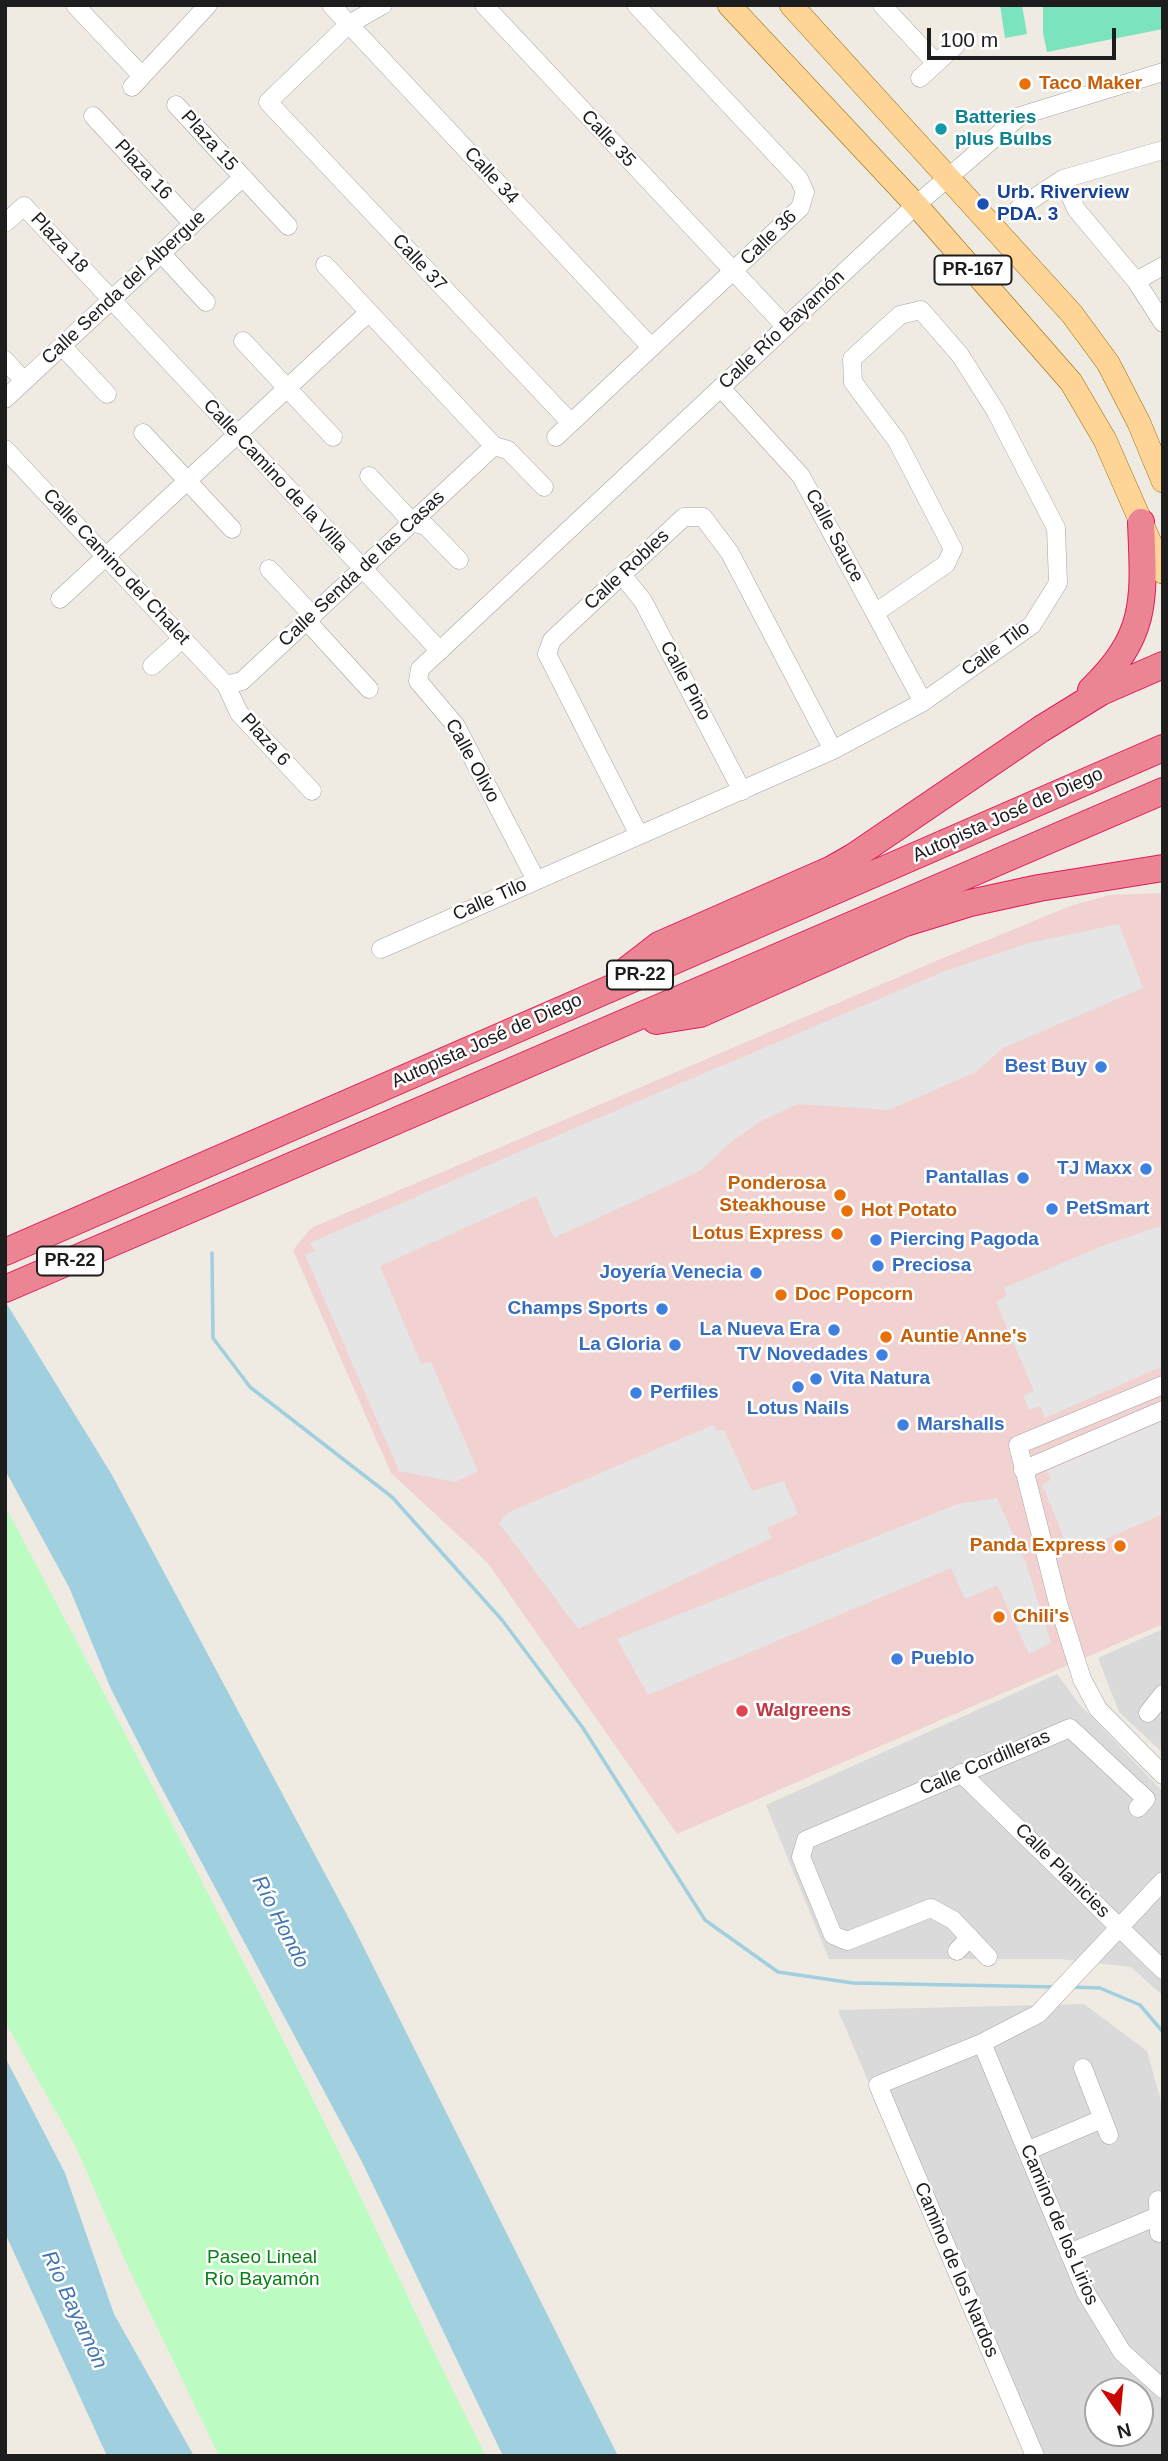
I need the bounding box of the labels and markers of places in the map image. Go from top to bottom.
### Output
place label: Taco Maker [1039,73,1142,95]
marker: Taco Maker [1017,76,1033,92]
place label: Batteries plus Bulbs [955,107,1052,151]
marker: Batteries plus Bulbs [933,121,949,137]
place label: Urb. Riverview PDA. 3 [997,182,1129,226]
marker: Urb. Riverview PDA. 3 [975,196,991,212]
place label: Best Buy [1005,1056,1087,1078]
marker: Best Buy [1093,1059,1109,1075]
place label: TJ Maxx [1057,1158,1132,1180]
marker: TJ Maxx [1138,1161,1154,1177]
place label: Pantallas [926,1167,1009,1189]
marker: Pantallas [1015,1170,1031,1186]
place label: Ponderosa Steakhouse [719,1173,826,1217]
marker: Ponderosa Steakhouse [832,1187,848,1203]
place label: PetSmart [1066,1198,1149,1220]
place label: Hot Potato [861,1200,957,1222]
marker: PetSmart [1044,1201,1060,1217]
marker: Hot Potato [839,1203,855,1219]
place label: Lotus Express [692,1223,823,1245]
marker: Lotus Express [829,1226,845,1242]
place label: Piercing Pagoda [890,1229,1039,1251]
marker: Piercing Pagoda [868,1232,884,1248]
place label: Preciosa [892,1255,971,1277]
marker: Preciosa [870,1258,886,1274]
place label: Joyería Venecia [599,1262,742,1284]
marker: Joyería Venecia [748,1265,764,1281]
place label: Doc Popcorn [795,1284,913,1306]
marker: Doc Popcorn [773,1287,789,1303]
place label: Champs Sports [508,1298,648,1320]
marker: Champs Sports [654,1301,670,1317]
place label: La Nueva Era [700,1319,820,1341]
marker: La Nueva Era [826,1322,842,1338]
place label: Auntie Anne's [900,1326,1027,1348]
marker: Auntie Anne's [878,1329,894,1345]
place label: La Gloria [579,1334,661,1356]
marker: La Gloria [667,1337,683,1353]
place label: TV Novedades [737,1344,868,1366]
marker: TV Novedades [874,1347,890,1363]
place label: Vita Natura [830,1368,930,1390]
marker: Vita Natura [808,1371,824,1387]
marker: Lotus Nails [790,1379,806,1395]
place label: Perfiles [650,1382,719,1404]
marker: Perfiles [628,1385,644,1401]
place label: Lotus Nails [747,1398,849,1420]
place label: Marshalls [917,1414,1005,1436]
marker: Marshalls [895,1417,911,1433]
place label: Panda Express [970,1535,1106,1557]
marker: Panda Express [1112,1538,1128,1554]
place label: Chili's [1013,1606,1069,1628]
marker: Chili's [991,1609,1007,1625]
place label: Pueblo [911,1648,974,1670]
marker: Pueblo [889,1651,905,1667]
place label: Walgreens [756,1700,851,1722]
marker: Walgreens [734,1703,750,1719]

